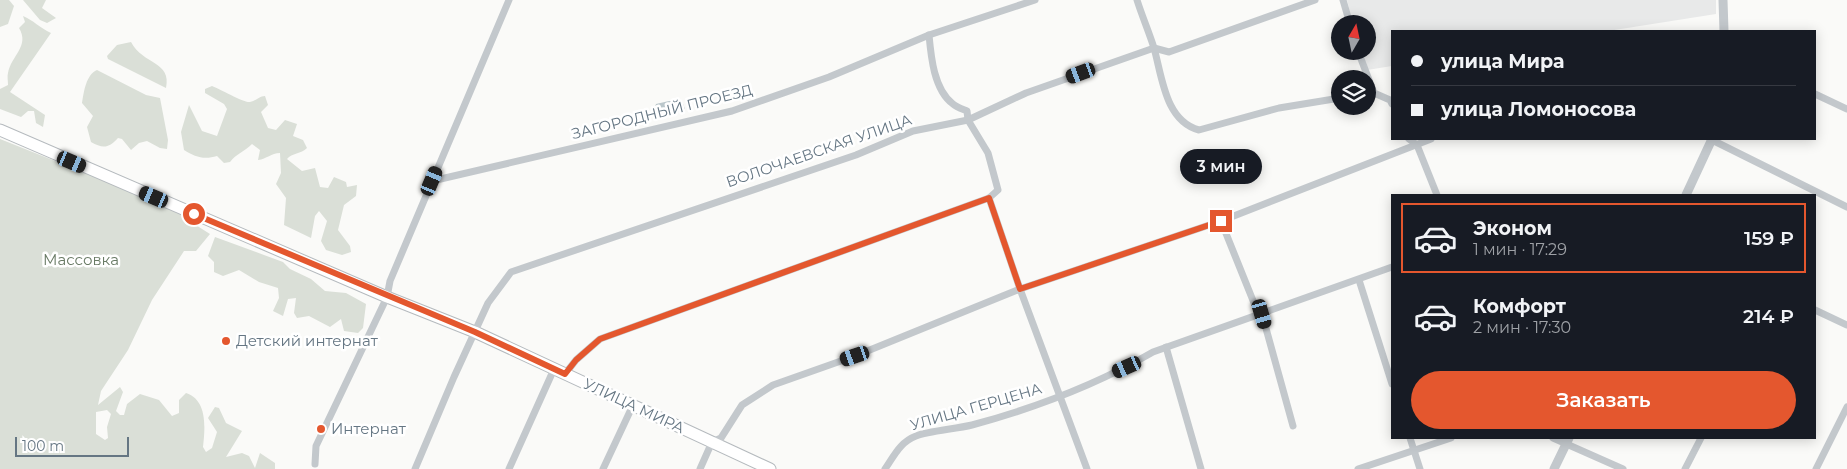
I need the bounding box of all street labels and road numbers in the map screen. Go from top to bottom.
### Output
street label: ЗАГОРОДНЫЙ ПРОЕЗД [569,80,754,143]
street label: ВОЛОЧАЕВСКАЯ УЛИЦА [723,110,914,191]
street label: УЛИЦА МИРА [581,374,688,437]
street label: УЛИЦА ГЕРЦЕНА [908,379,1044,434]

